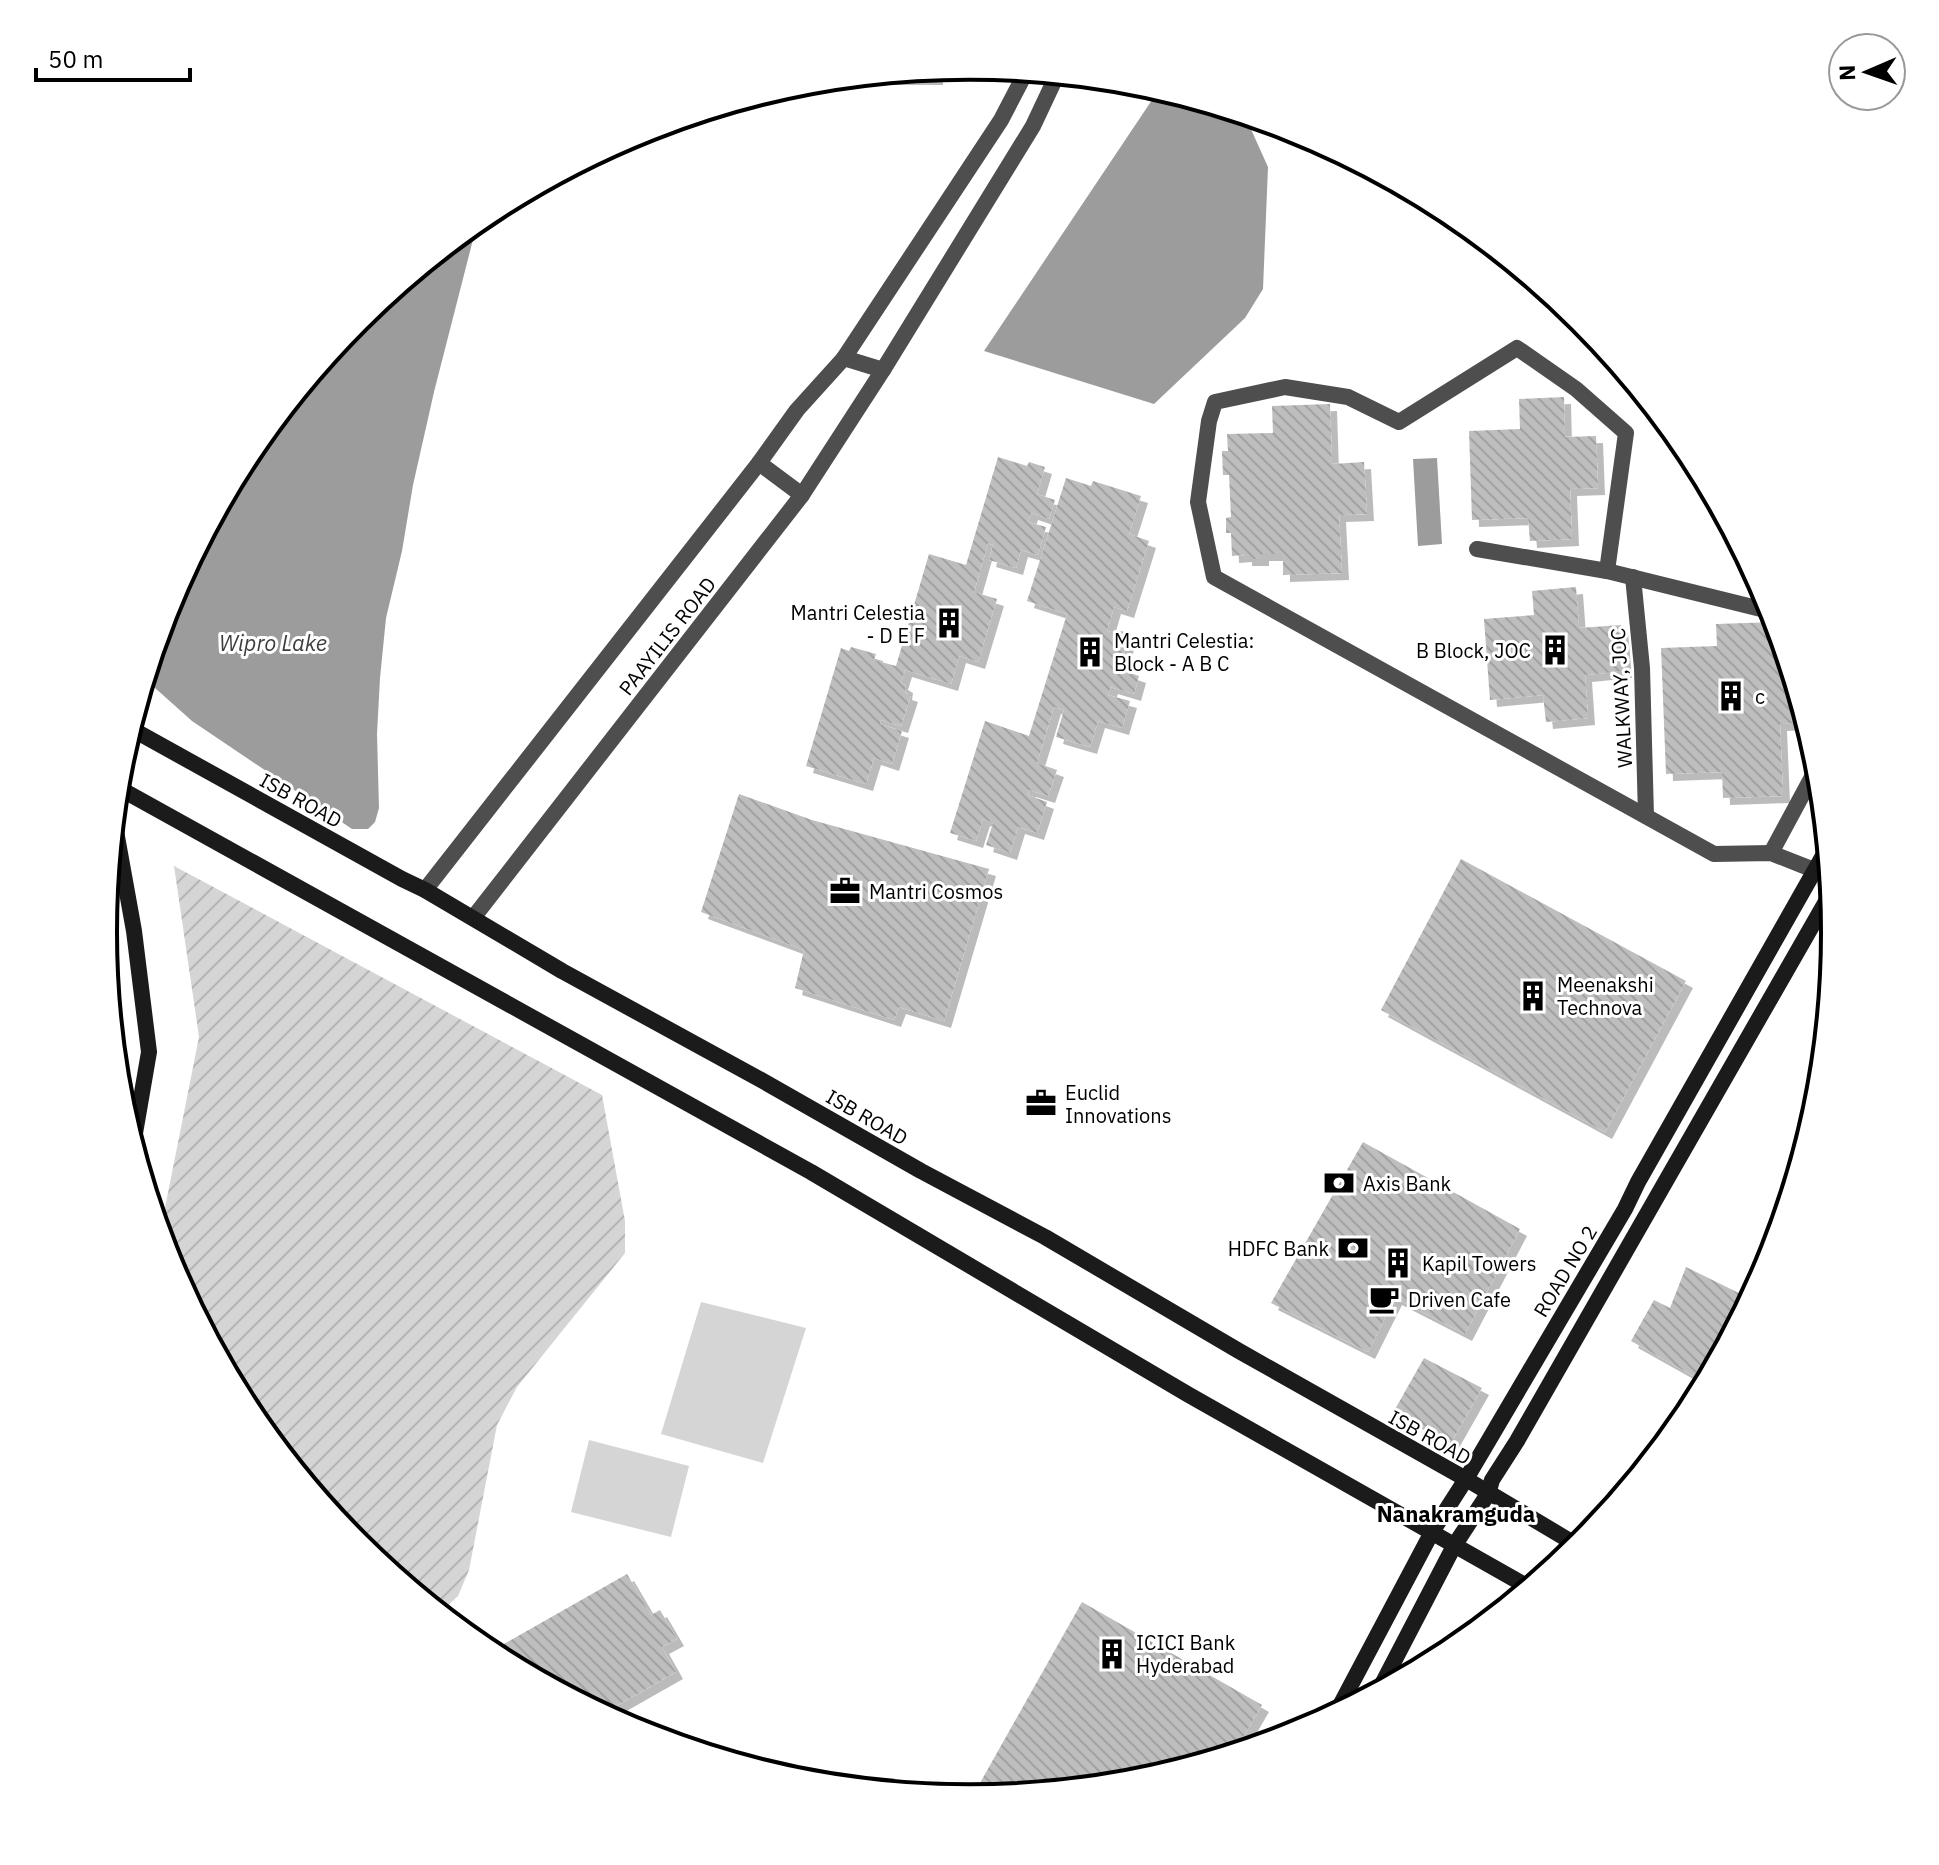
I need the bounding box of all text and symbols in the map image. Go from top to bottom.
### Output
scale bar [36,32,190,82]
north arrow [1827,32,1907,112]
text: 50 m [48,43,103,75]
text: N [1832,64,1861,81]
street label: PAAYILIS ROAD [612,571,722,701]
place label: Mantri Celestia - D E F [791,599,925,649]
building icon: Mantri Celestia - D E F [932,606,966,640]
place label: Mantri Celestia: Block - A B C [1114,627,1254,677]
street label: WALKWAY, JOC [1604,627,1638,769]
water label: Wipro Lake [219,628,327,657]
building icon: B Block, JOC [1538,633,1572,667]
building icon: Mantri Celestia: Block - A B C [1073,635,1107,669]
place label: B Block, JOC [1416,637,1531,664]
building icon: c [1714,679,1748,713]
place label: c [1755,683,1765,710]
street label: ISB ROAD [255,766,347,834]
office icon: Mantri Cosmos [828,874,862,908]
place label: Mantri Cosmos [869,878,1003,905]
place label: Meenakshi Technova [1557,971,1654,1021]
building icon: Meenakshi Technova [1516,979,1550,1013]
place label: Euclid Innovations [1065,1079,1171,1129]
street label: ISB ROAD [821,1083,913,1151]
office icon: Euclid Innovations [1024,1086,1058,1120]
bank icon: Axis Bank [1322,1166,1356,1200]
place label: Axis Bank [1363,1170,1452,1197]
street label: ROAD NO 2 [1527,1220,1603,1322]
bank icon: HDFC Bank [1336,1231,1370,1265]
place label: HDFC Bank [1228,1235,1329,1262]
building icon: Kapil Towers [1381,1246,1415,1280]
place label: Kapil Towers [1422,1250,1536,1277]
cafe icon: Driven Cafe [1367,1282,1401,1316]
place label: Driven Cafe [1408,1286,1511,1313]
street label: ISB ROAD [1384,1403,1476,1471]
district label: Nanakramguda [1377,1499,1535,1528]
place label: ICICI Bank Hyderabad [1136,1629,1236,1679]
building icon: ICICI Bank Hyderabad [1095,1637,1129,1671]

